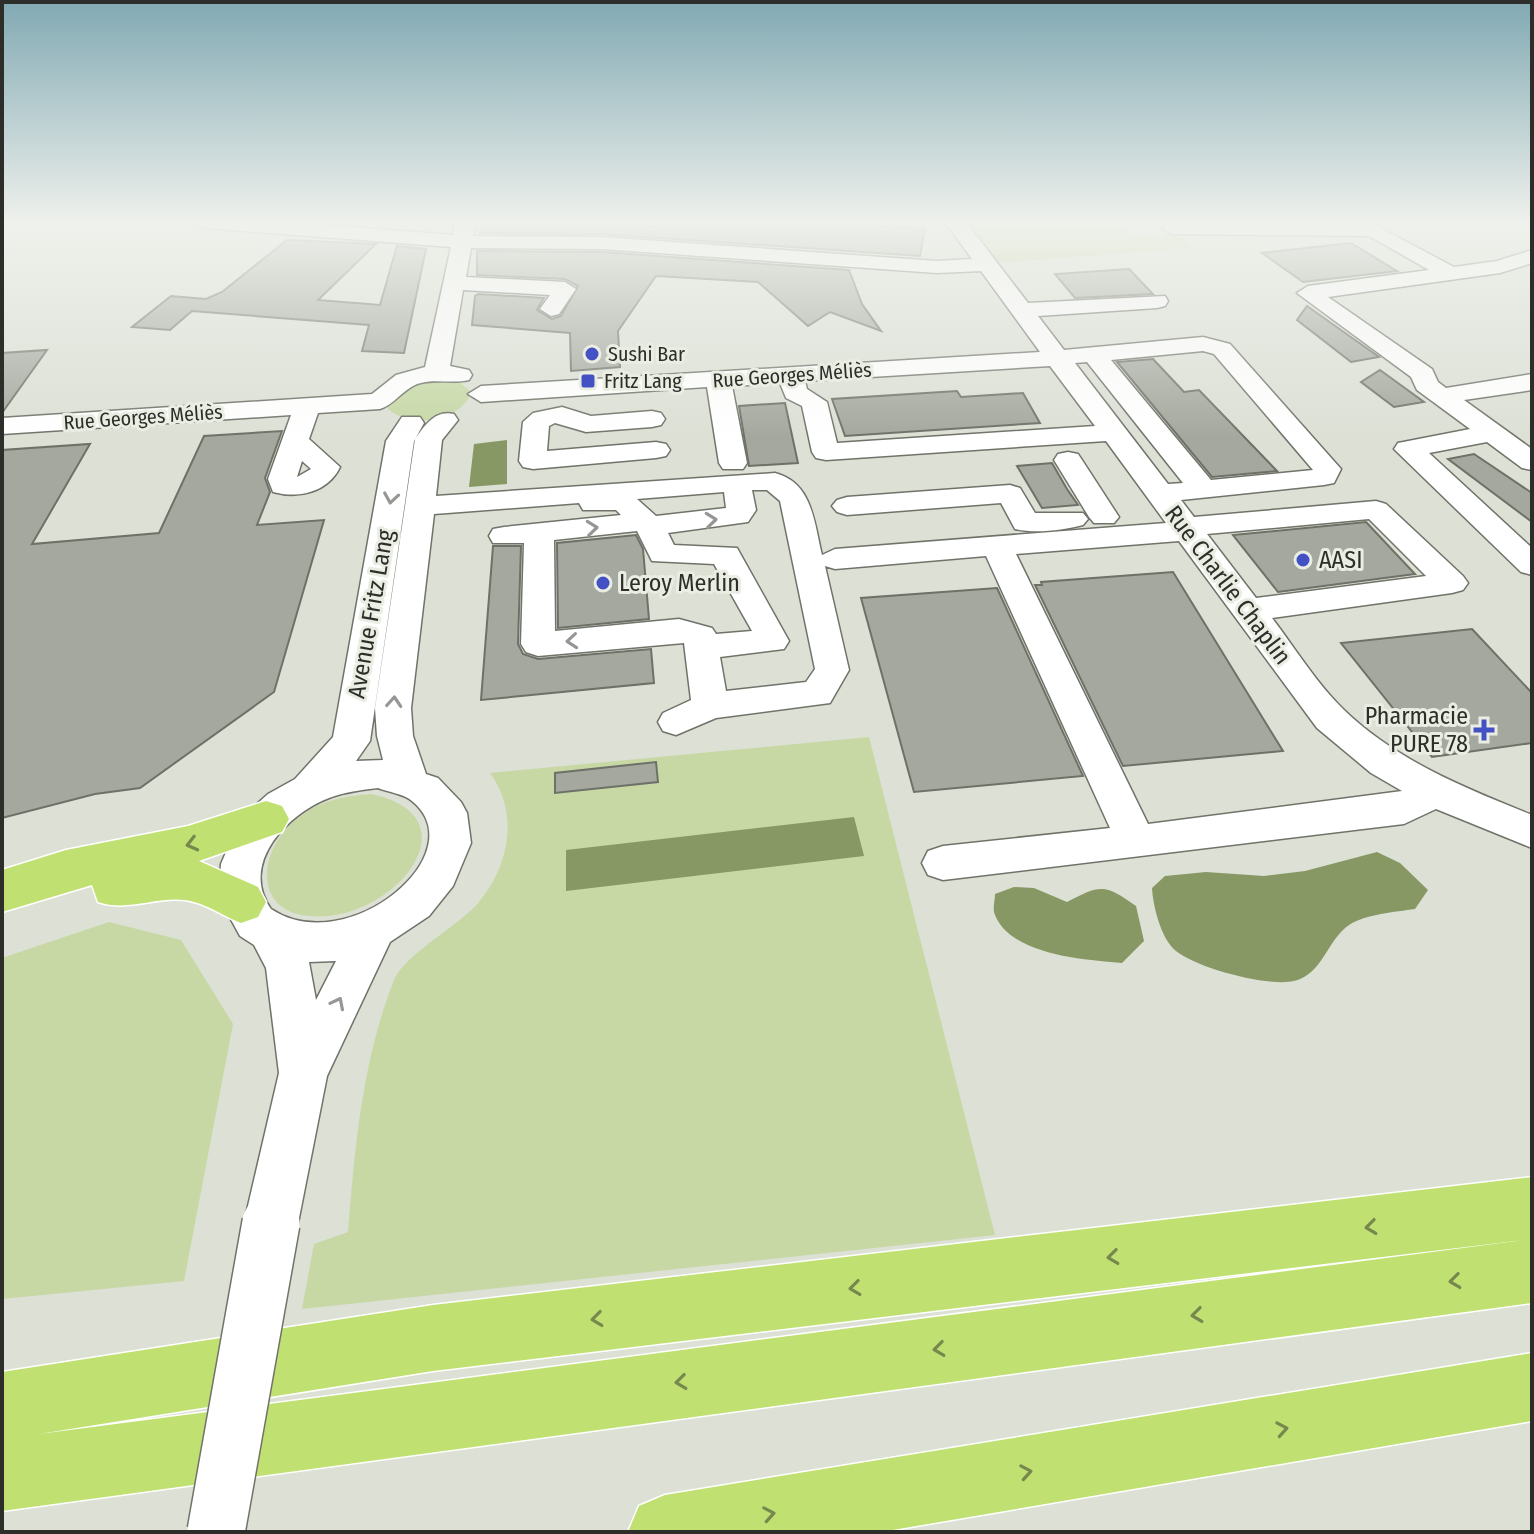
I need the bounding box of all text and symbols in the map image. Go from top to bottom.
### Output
place label: Sushi Bar [608,342,685,366]
marker: Sushi Bar [583,345,601,363]
street label: Rue Georges Méliès [712,357,872,393]
place label: Fritz Lang [604,369,682,393]
marker: Fritz Lang [579,372,597,390]
street label: Rue Georges Méliès [63,399,223,435]
one-way arrow [383,491,400,504]
street label: Rue Charlie Chaplin [1159,500,1297,670]
one-way arrow [705,512,718,529]
one-way arrow [586,519,599,536]
street label: Avenue Fritz Lang [342,527,400,701]
place label: AASI [1319,546,1362,574]
marker: AASI [1294,551,1312,569]
place label: Leroy Merlin [619,569,740,597]
marker: Leroy Merlin [594,574,612,592]
one-way arrow [565,633,578,650]
one-way arrow [385,695,402,708]
place label: Pharmacie PURE 78 [1365,702,1468,758]
marker: Pharmacie PURE 78 [1475,721,1493,739]
one-way arrow [185,835,199,852]
one-way arrow [328,997,344,1012]
one-way arrow [1364,1218,1378,1235]
one-way arrow [1106,1249,1119,1266]
one-way arrow [1448,1272,1462,1289]
one-way arrow [848,1279,862,1296]
one-way arrow [1190,1306,1204,1323]
one-way arrow [590,1310,603,1327]
one-way arrow [932,1340,945,1357]
one-way arrow [674,1373,688,1390]
one-way arrow [1275,1421,1289,1438]
one-way arrow [1019,1464,1033,1481]
one-way arrow [763,1507,776,1524]

